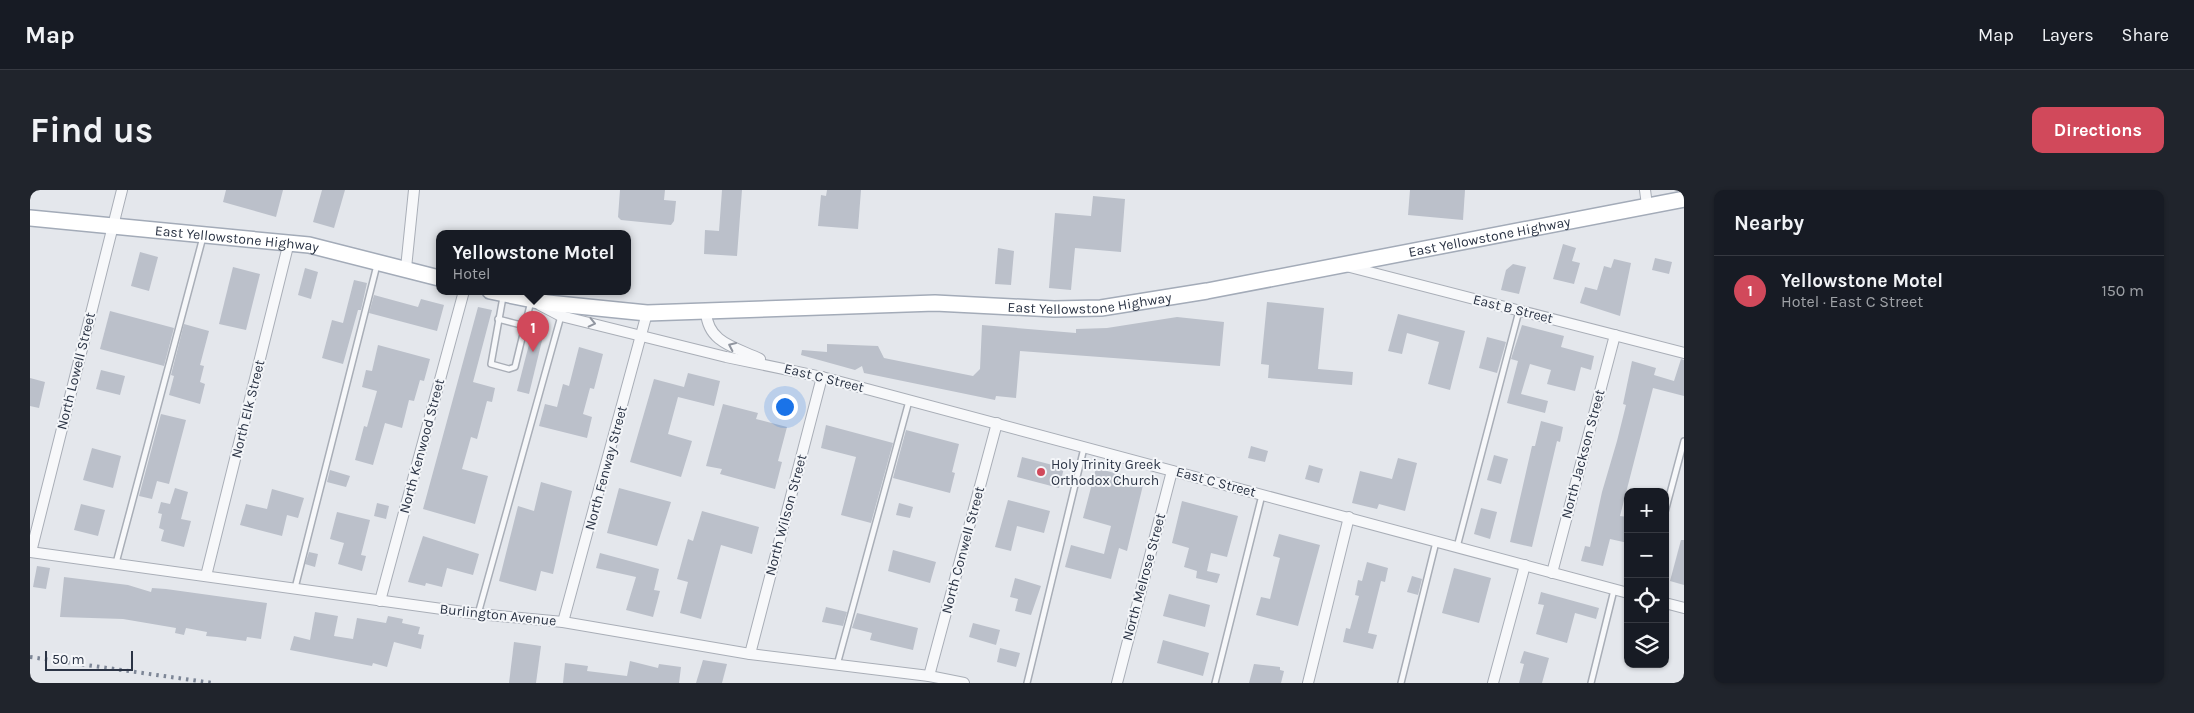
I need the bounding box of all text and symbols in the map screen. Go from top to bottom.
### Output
text: Map [25,21,75,49]
text: Map [1978,24,2014,46]
text: Layers [2042,24,2094,46]
text: Share [2122,24,2169,46]
button: Directions [2032,107,2164,153]
text: Find us [30,110,153,151]
text: Nearby [1734,211,1804,235]
street label: East Yellowstone Highway [1407,213,1572,260]
street label: East Yellowstone Highway [154,222,321,256]
popup [436,230,631,295]
text: Yellowstone Motel [452,242,615,264]
text: Hotel [452,264,491,283]
text: Yellowstone Motel [1781,270,1943,292]
text: 1 [1747,281,1753,300]
text: 150 m [2101,281,2144,300]
street label: East Yellowstone Highway [1007,288,1173,318]
street label: East B Street [1471,291,1555,327]
text: Hotel · East C Street [1781,292,1923,311]
street label: North Lowell Street [53,311,99,431]
pin: 1 [517,311,549,352]
one-way arrow [588,317,597,328]
one-way arrow [728,342,737,352]
street label: North Elk Street [228,358,268,460]
street label: East C Street [782,360,866,396]
street label: North Kenwood Street [396,377,448,515]
street label: North Jackson Street [1558,388,1608,520]
your location [772,394,798,420]
street label: North Fenway Street [581,404,631,532]
street label: North Wilson Street [762,452,810,578]
place label: Holy Trinity Greek Orthodox Church [1051,456,1161,489]
street label: East C Street [1174,463,1258,501]
marker: Holy Trinity Greek Orthodox Church [1035,466,1047,478]
street label: North Conwell Street [938,485,988,615]
map controls [1624,488,1669,668]
button: + [1624,488,1669,533]
street label: North Melrose Street [1119,511,1169,643]
button: − [1624,533,1669,578]
button: locate [1624,578,1669,623]
street label: Burlington Avenue [439,600,557,630]
button: layers [1624,623,1669,668]
scale bar [45,648,132,671]
text: 50 m [52,651,85,668]

